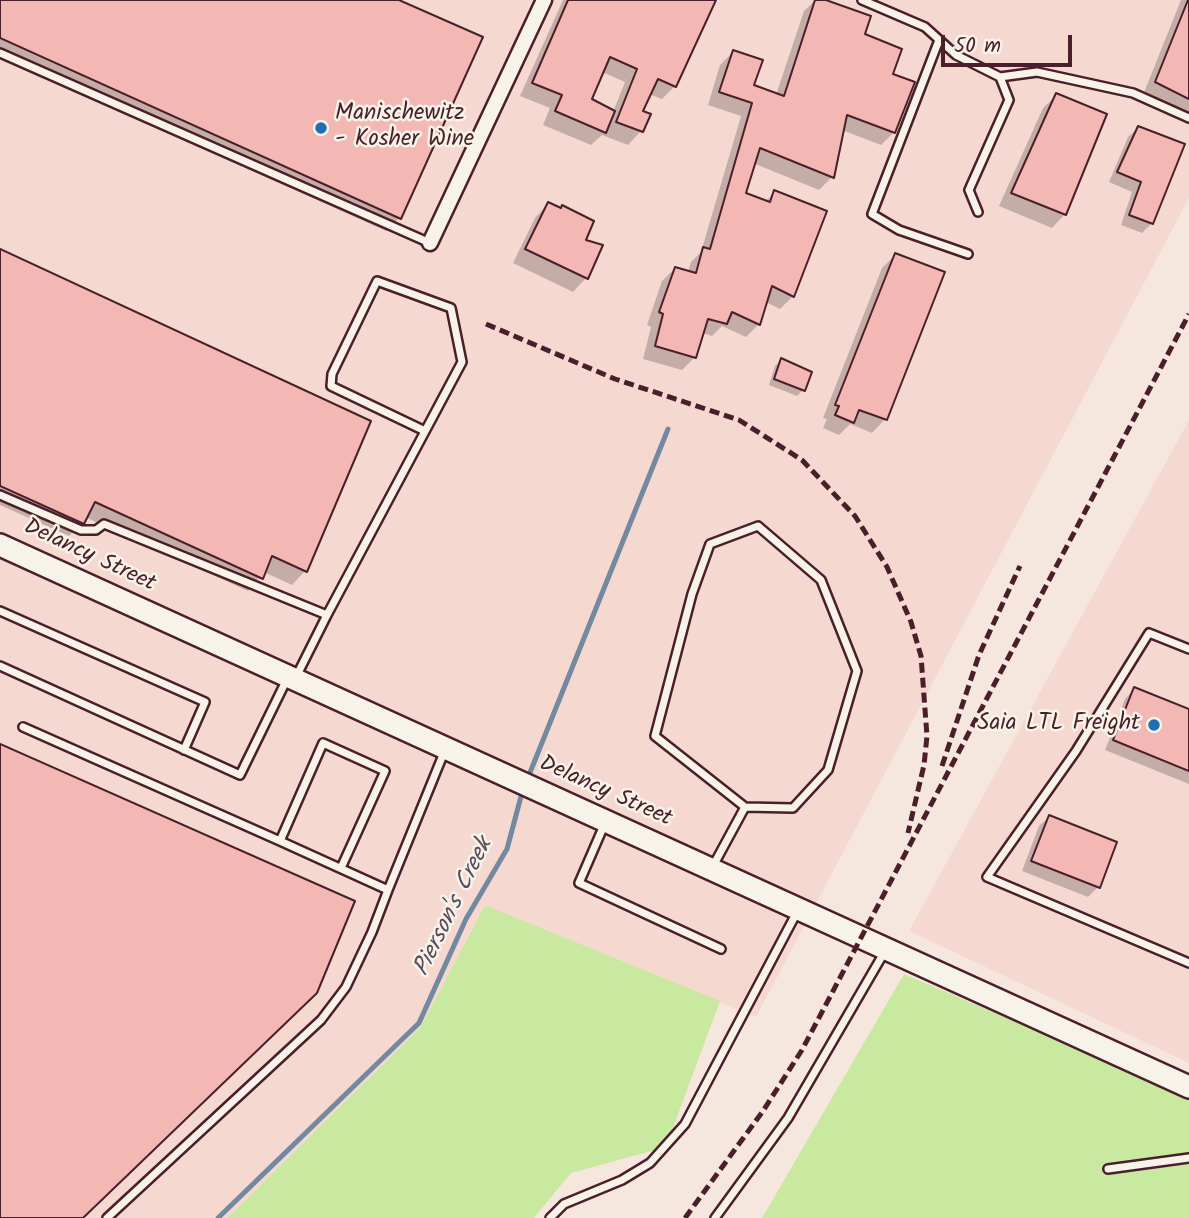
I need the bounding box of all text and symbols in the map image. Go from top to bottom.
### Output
scale bar [944,21,1075,65]
text: 50 m [954,30,1001,63]
place label: Manischewitz - Kosher Wine [335,101,474,155]
marker: Manischewitz - Kosher Wine [313,120,329,136]
street label: Delancy Street [19,514,159,600]
place label: Saia LTL Freight [977,711,1140,739]
marker: Saia LTL Freight [1146,717,1162,733]
street label: Delancy Street [534,751,676,835]
water label: Pierson's Creek [409,834,501,982]

